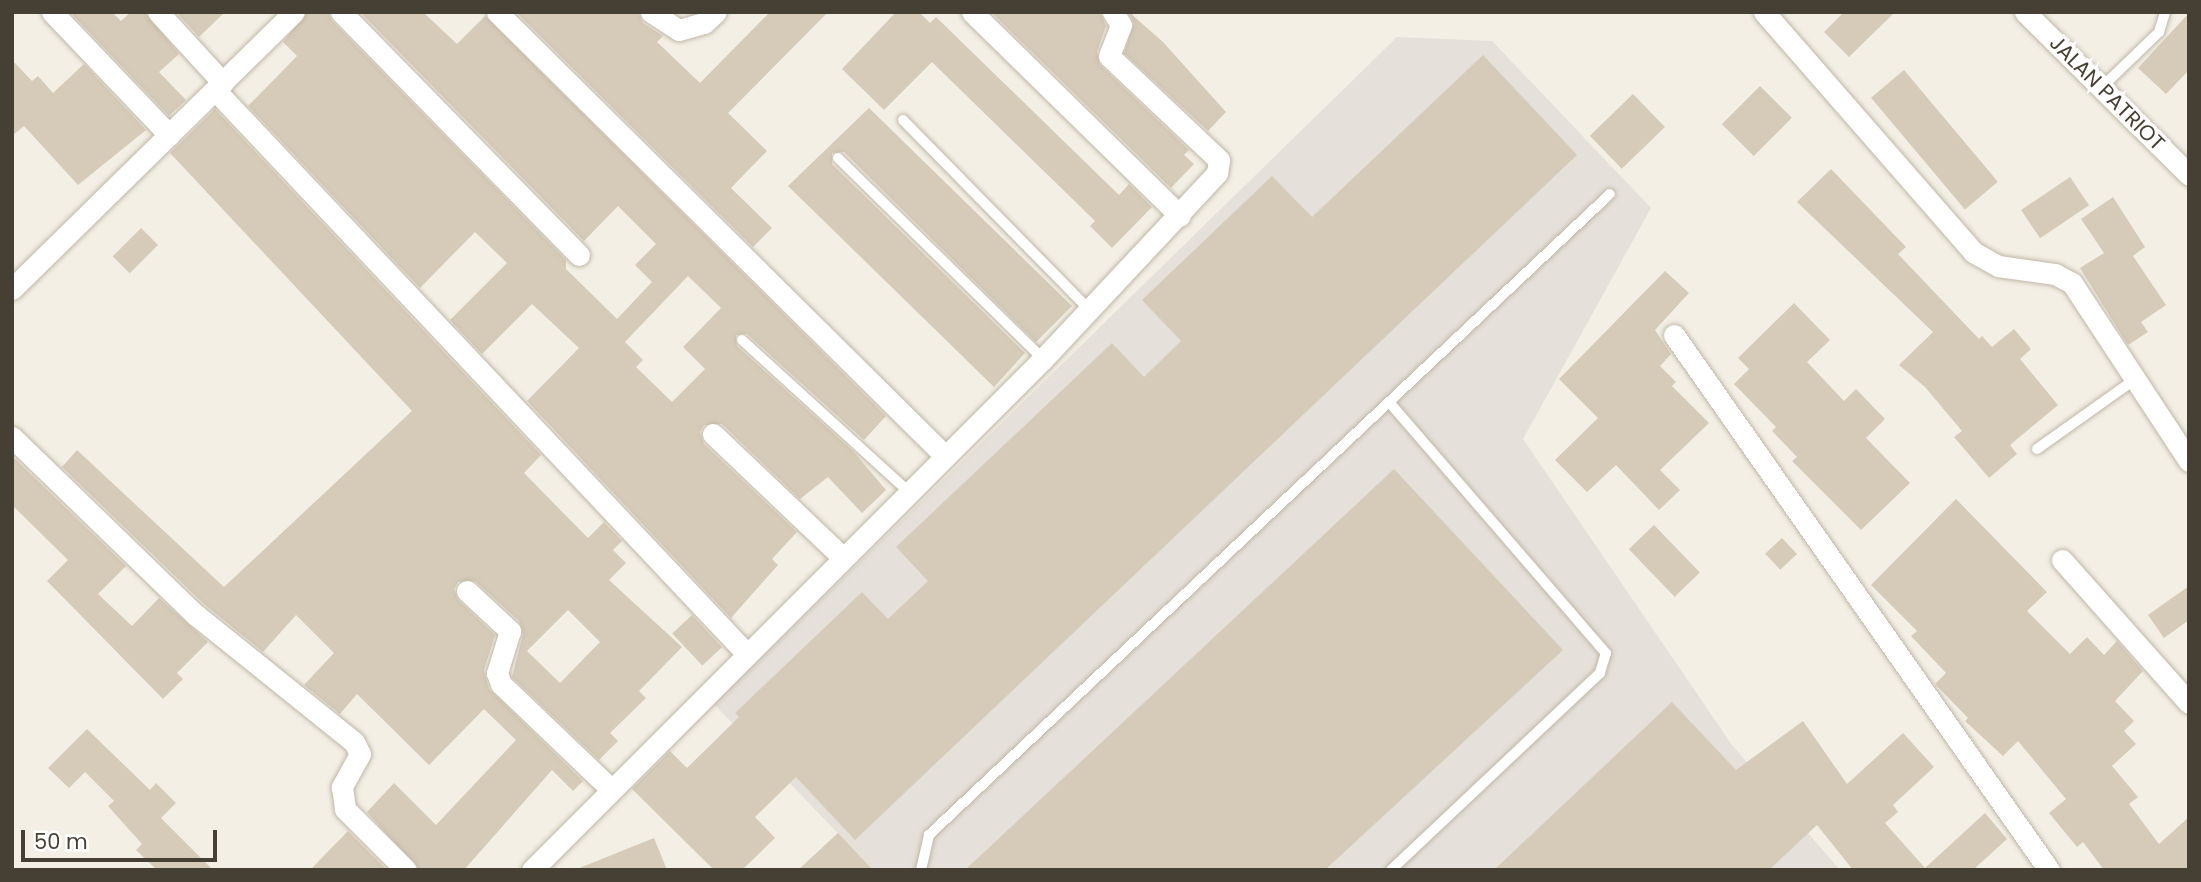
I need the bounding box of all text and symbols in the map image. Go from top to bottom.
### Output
street label: JALAN PATRIOT [2044,30,2170,156]
scale bar [24,816,220,860]
text: 50 m [34,827,88,856]

